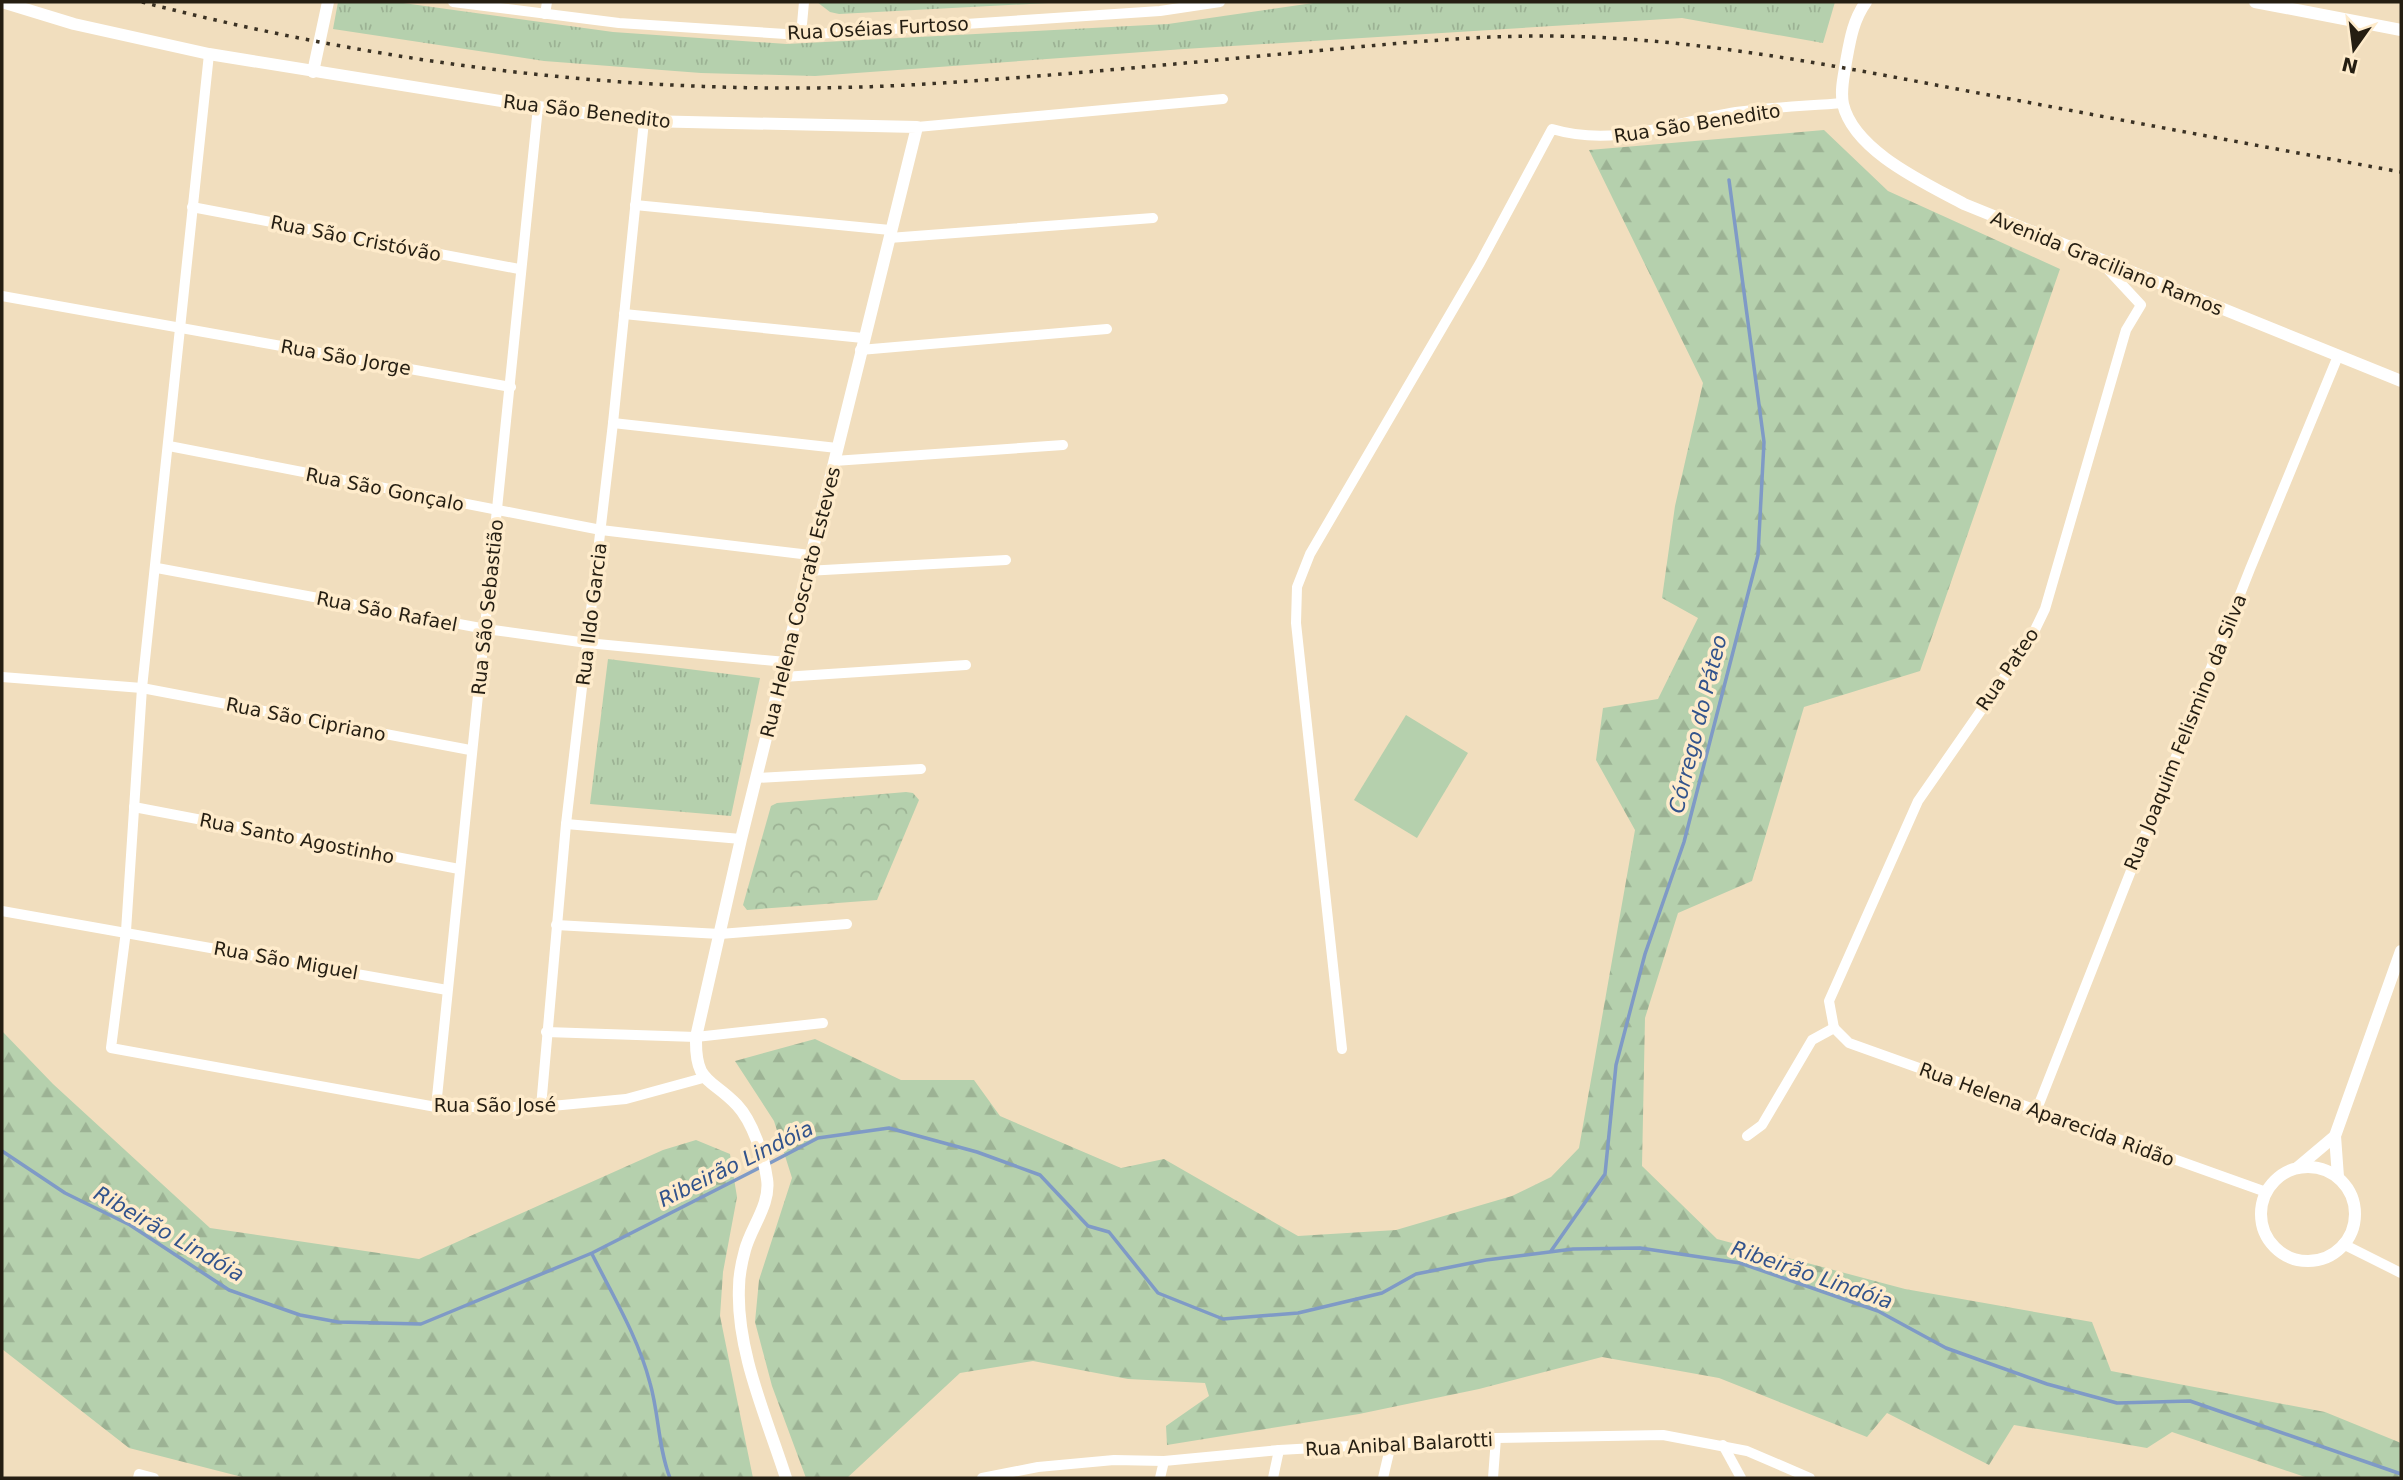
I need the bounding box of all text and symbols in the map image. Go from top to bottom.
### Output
street label: Rua Oséias Furtoso [787,12,969,44]
north arrow [2319,14,2389,84]
text: N [2340,53,2360,78]
street label: Rua São Benedito [502,90,672,132]
street label: Rua São Benedito [1612,99,1782,147]
street label: Avenida Graciliano Ramos [1988,206,2226,320]
street label: Rua São Cristóvão [269,211,443,265]
street label: Rua São Jorge [279,335,413,379]
street label: Rua São Gonçalo [304,463,466,515]
street label: Rua Helena Coscrato Esteves [756,464,844,740]
street label: Rua São Sebastião [467,518,507,696]
street label: Rua Ildo Garcia [571,541,611,687]
street label: Rua São Rafael [315,587,459,635]
street label: Rua Joaquim Felismino da Silva [2119,591,2251,873]
street label: Rua Pateo [1971,623,2043,715]
water label: Córrego do Páteo [1664,632,1732,816]
street label: Rua São Cipriano [224,693,388,745]
street label: Rua Santo Agostinho [198,808,396,868]
street label: Rua São Miguel [212,936,360,984]
street label: Rua Helena Aparecida Ridão [1916,1058,2178,1170]
street label: Rua São José [434,1094,556,1116]
water label: Ribeirão Lindóia [655,1116,817,1212]
water label: Ribeirão Lindóia [90,1181,248,1287]
water label: Ribeirão Lindóia [1728,1236,1896,1314]
street label: Rua Anibal Balarotti [1304,1428,1494,1460]

